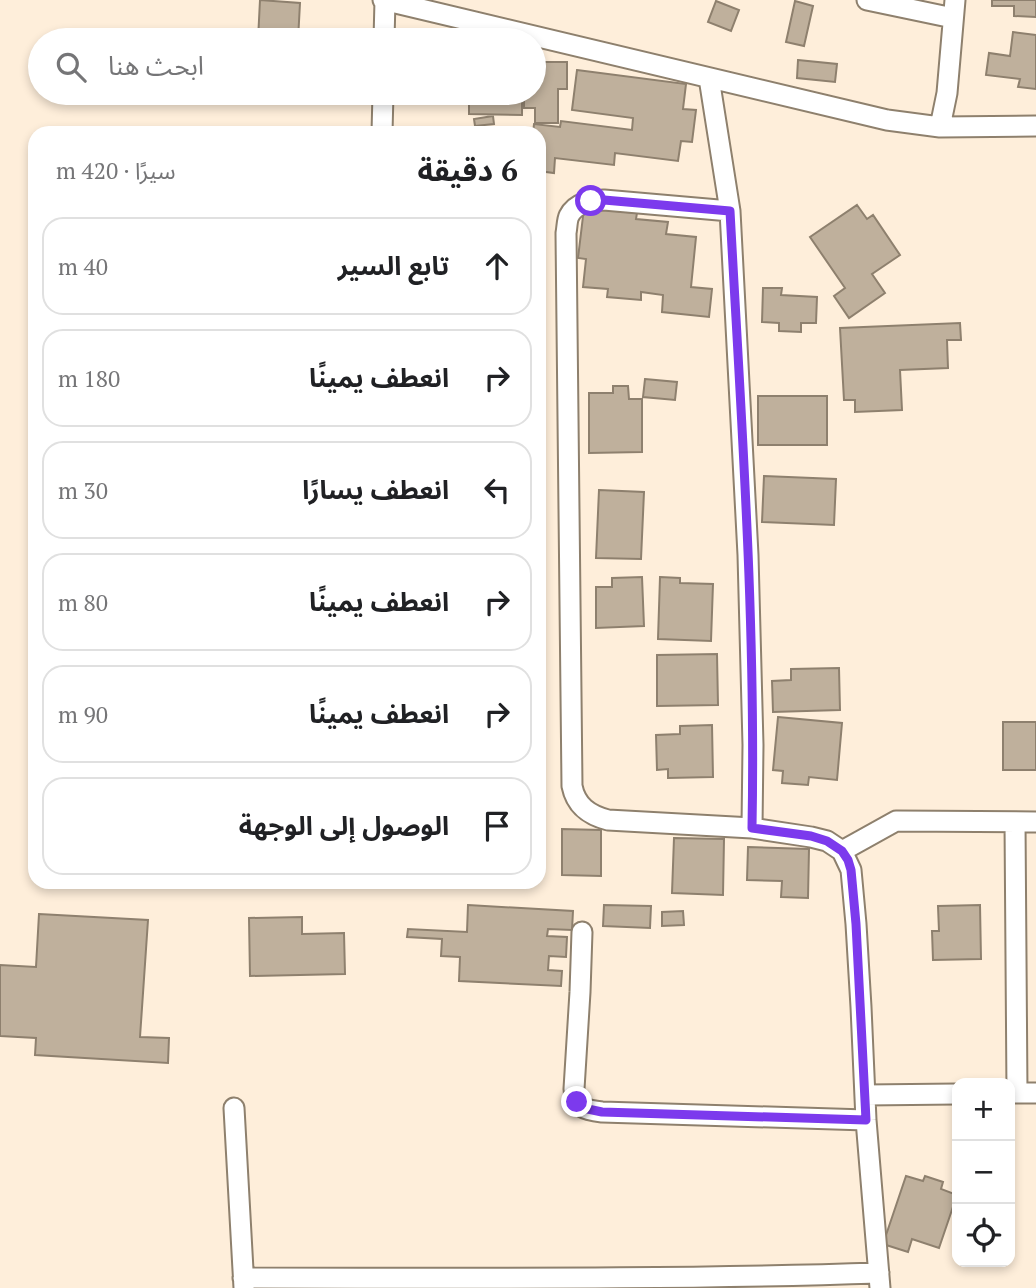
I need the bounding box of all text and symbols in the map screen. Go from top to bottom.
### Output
search box [28,28,546,105]
icon: search [52,48,90,86]
text: ابحث هنا [108,48,204,82]
text: 6 دقيقة [417,150,518,190]
text: سيرًا · 420 m [56,155,176,186]
route start [575,185,606,216]
icon: ahead [478,247,516,285]
text: تابع السير [338,248,449,282]
text: 40 m [58,251,108,282]
icon: right [478,359,516,397]
text: انعطف يمينًا [309,360,449,394]
text: 180 m [58,363,120,394]
icon: left [478,471,516,509]
text: انعطف يسارًا [302,472,449,506]
text: 30 m [58,475,108,506]
icon: right [478,583,516,621]
text: انعطف يمينًا [309,584,449,618]
text: 80 m [58,587,108,618]
icon: right [478,695,516,733]
text: انعطف يمينًا [309,696,449,730]
text: 90 m [58,699,108,730]
icon: arrive [478,807,516,845]
text: الوصول إلى الوجهة [239,808,449,842]
map controls [952,1078,1015,1267]
button: + [952,1078,1015,1141]
route end [561,1086,592,1117]
button: − [952,1141,1015,1204]
button: locate [952,1204,1015,1267]

